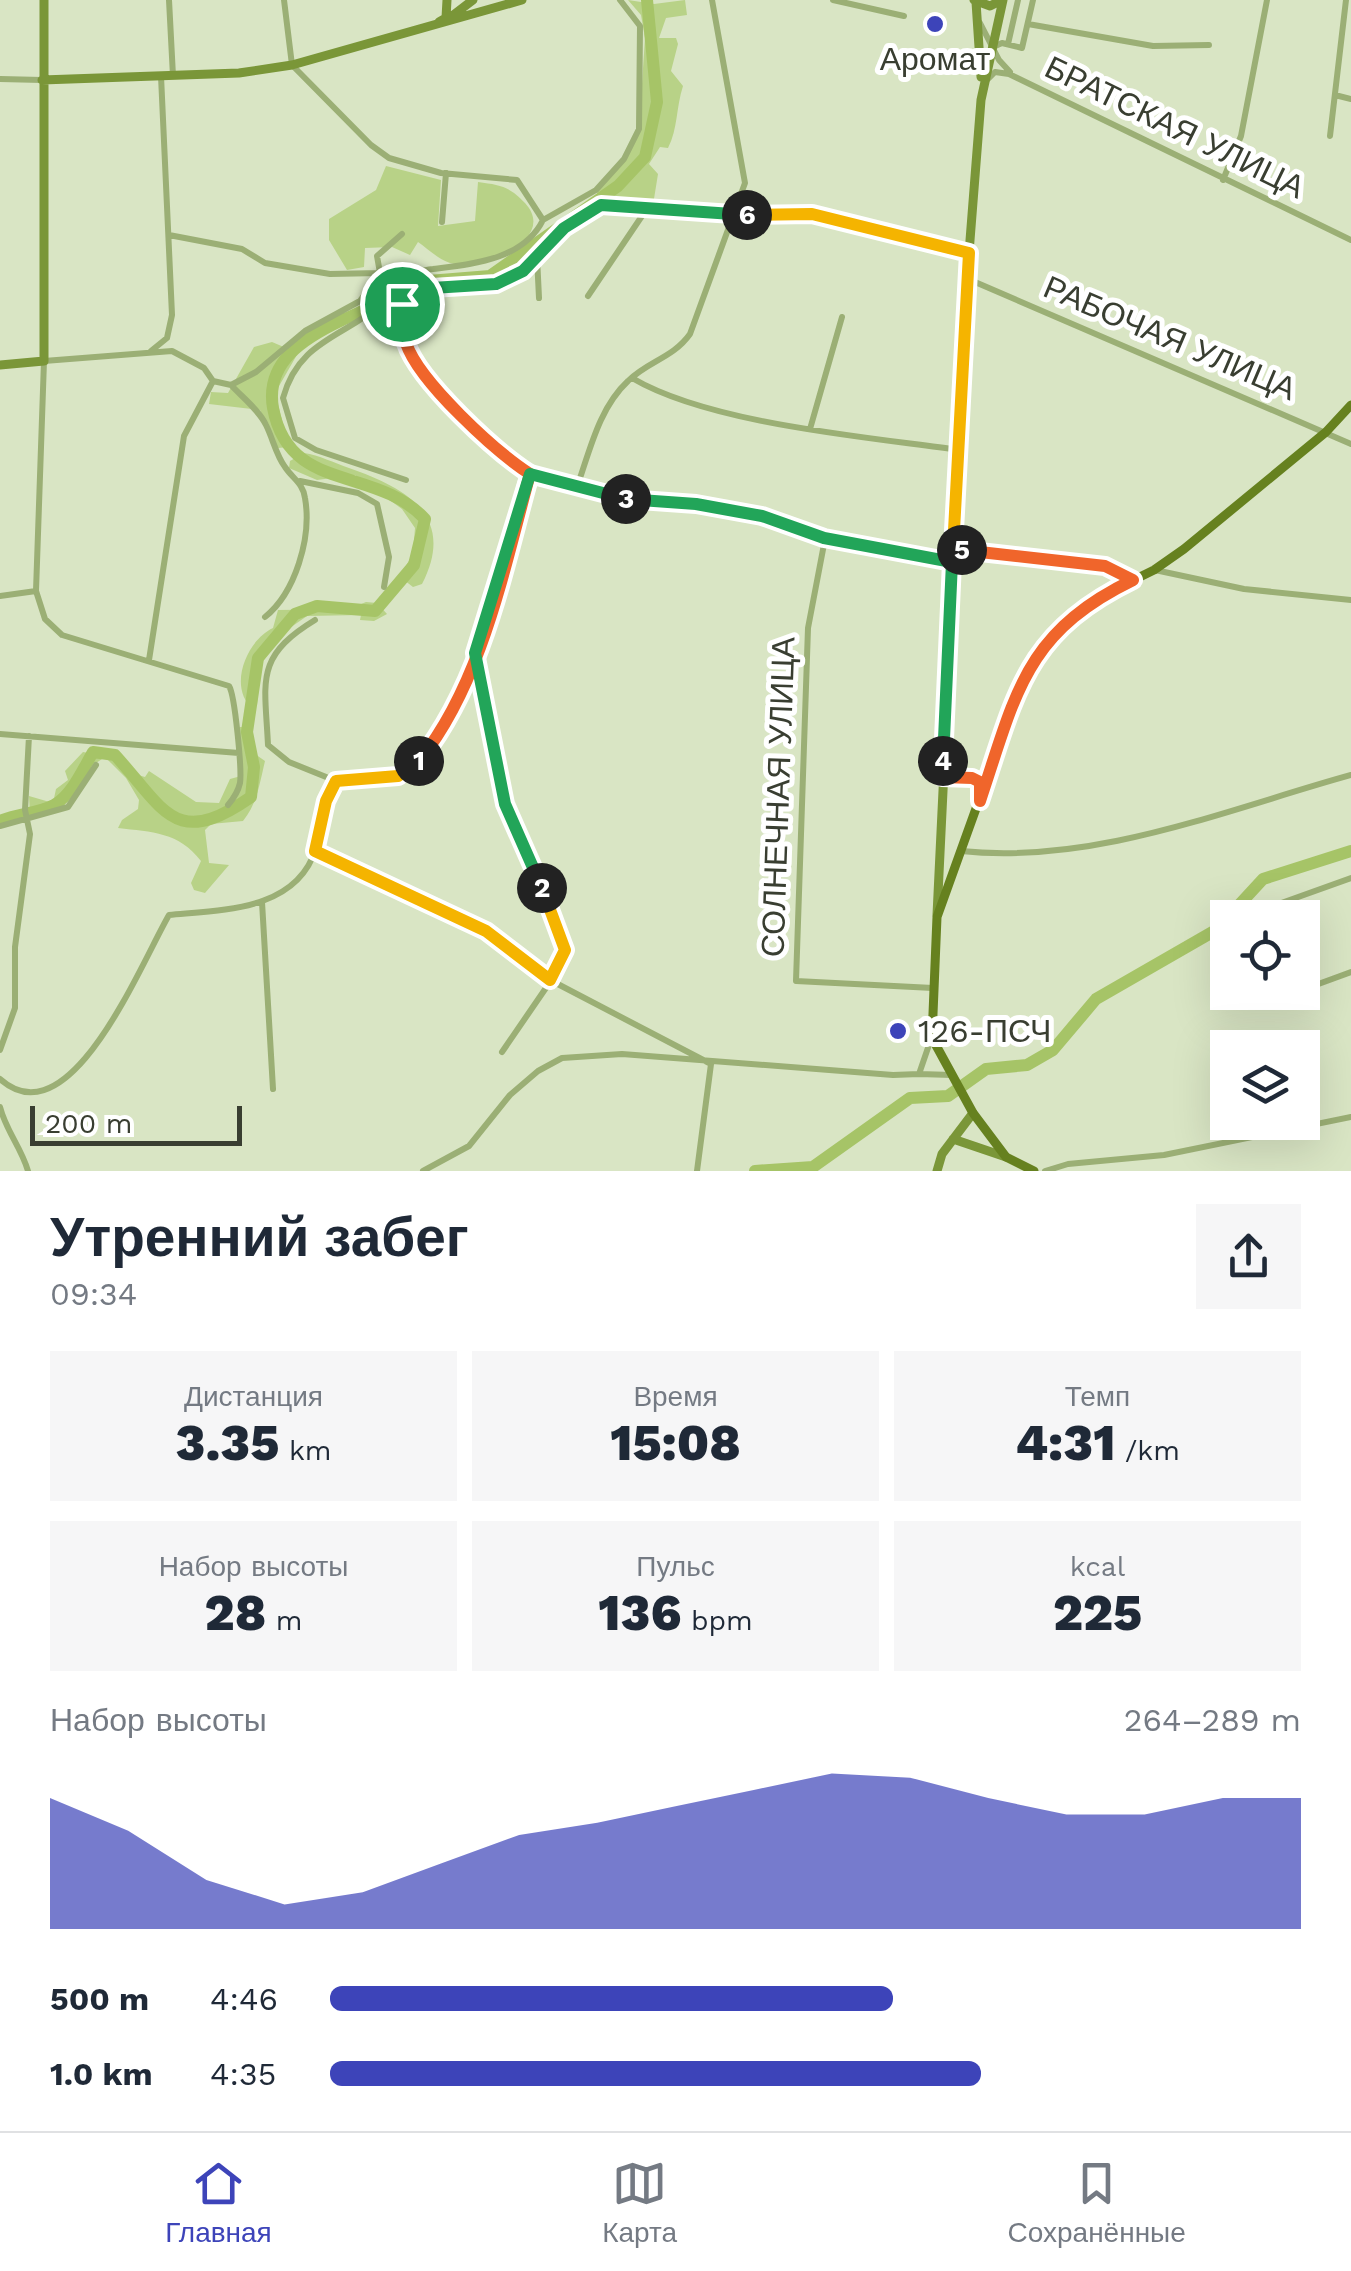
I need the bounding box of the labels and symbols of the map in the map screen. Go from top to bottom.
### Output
marker: Аромат [924,13,946,35]
place label: Аромат [880,40,991,78]
street label: БРАТСКАЯ УЛИЦА [1039,48,1312,207]
pin: 6 [722,190,772,240]
pin [360,262,445,347]
street label: РАБОЧАЯ УЛИЦА [1038,268,1302,409]
pin: 3 [601,474,651,524]
pin: 5 [937,525,987,575]
street label: СОЛНЕЧНАЯ УЛИЦА [753,636,803,958]
pin: 1 [394,736,444,786]
pin: 4 [918,736,968,786]
pin: 2 [517,863,567,913]
place label: 126-ПСЧ [918,1012,1051,1050]
marker: 126-ПСЧ [887,1020,909,1042]
scale bar [30,1101,242,1146]

